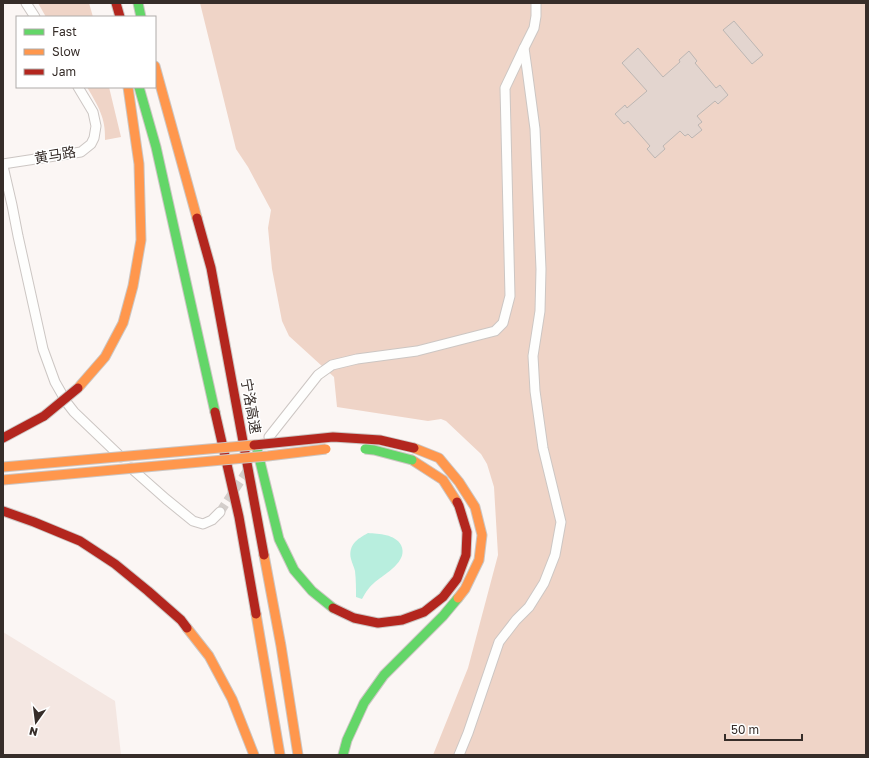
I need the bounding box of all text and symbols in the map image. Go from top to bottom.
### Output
legend [16,16,156,88]
text: Fast [52,24,77,39]
text: Slow [52,44,80,59]
text: Jam [52,64,76,79]
street label: 黄马路 [33,142,77,167]
street label: 宁洛高速 [238,377,265,435]
north arrow [16,702,56,742]
scale bar [725,716,802,742]
text: 50 m [731,722,759,737]
text: N [28,725,39,740]

